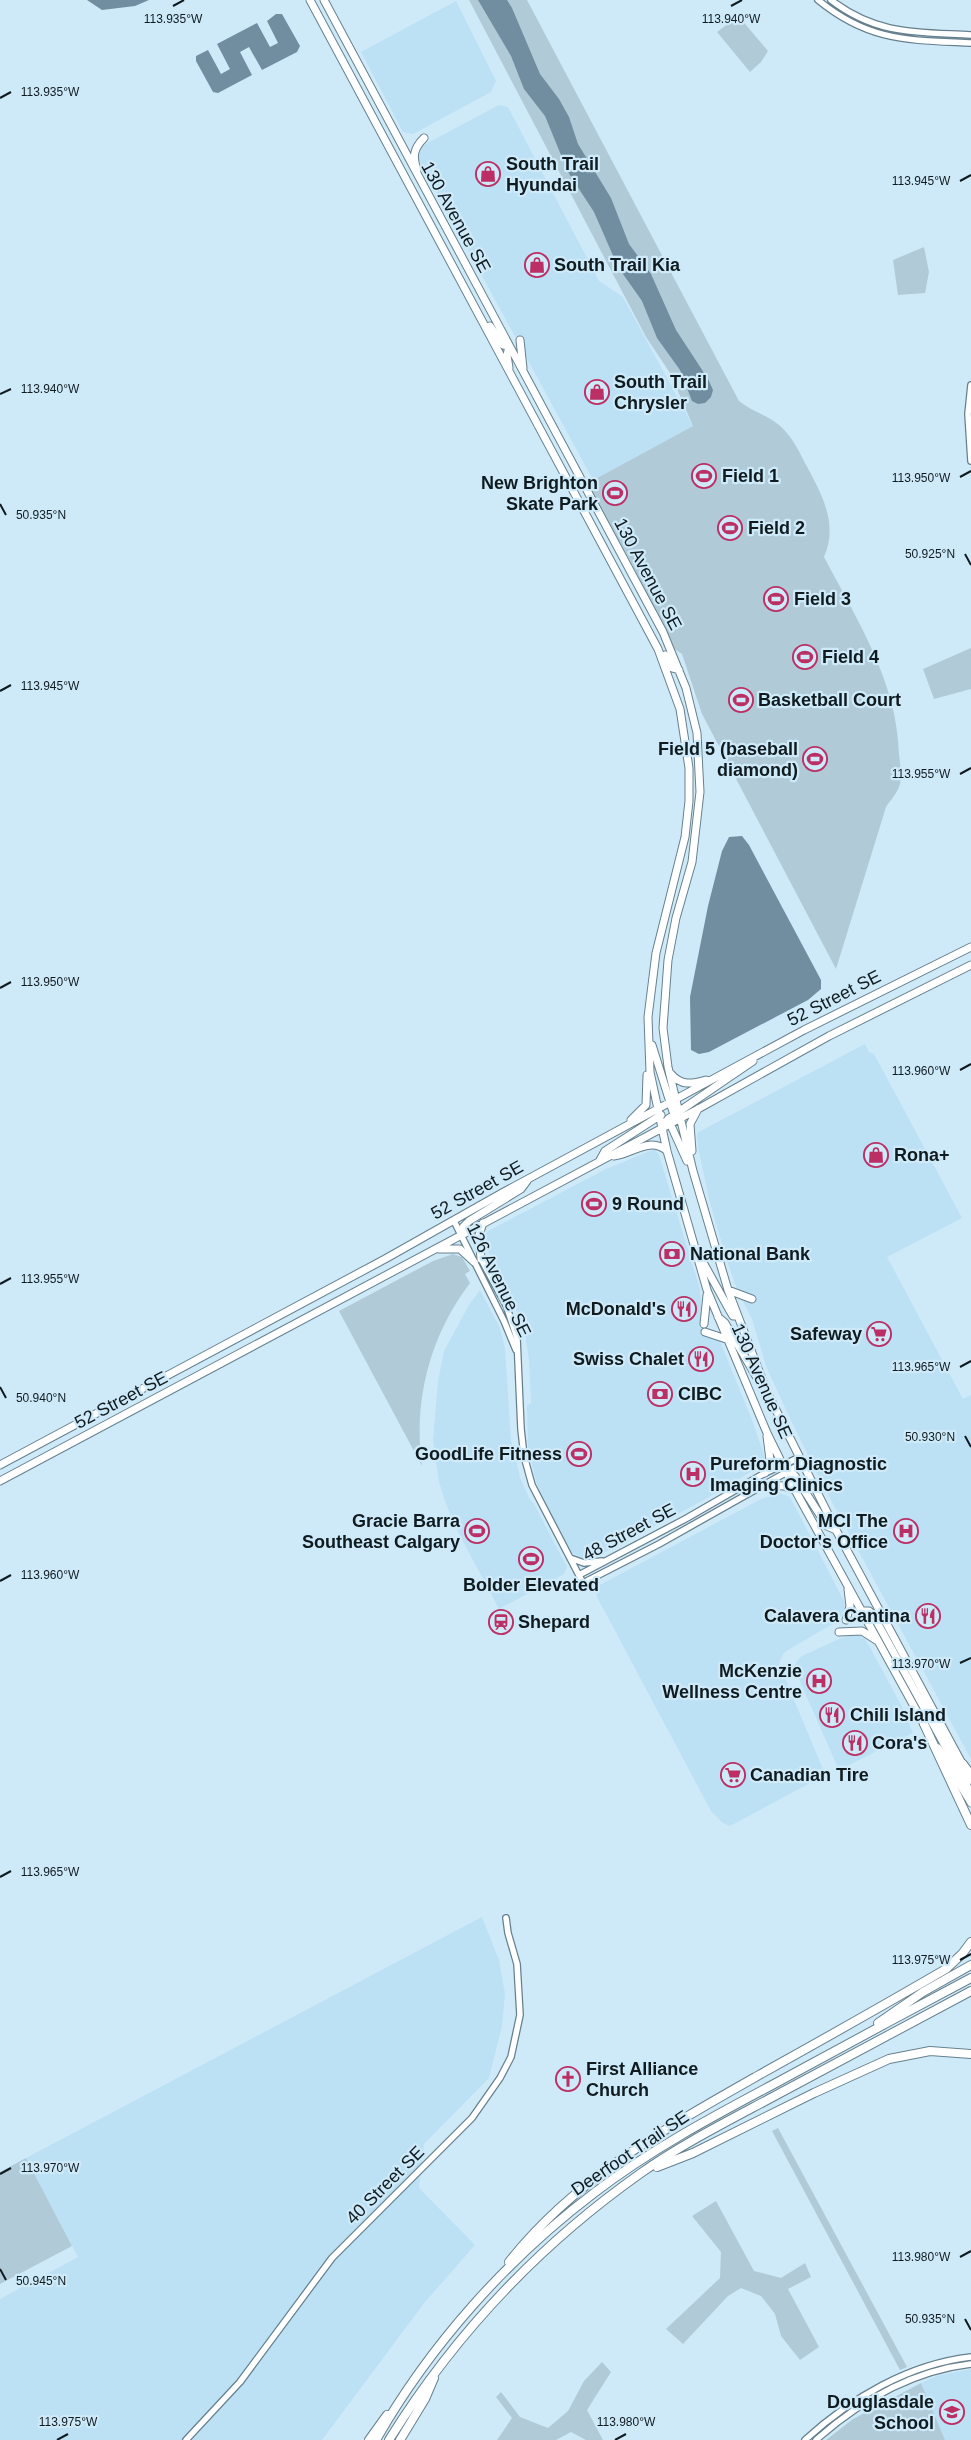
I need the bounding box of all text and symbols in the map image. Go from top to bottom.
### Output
text: 113.935°W [144,12,203,26]
text: 113.940°W [702,12,761,26]
text: 113.935°W [21,85,80,99]
place label: South Trail Hyundai [506,154,599,195]
street label: 130 Avenue SE [417,158,495,276]
shop icon: South Trail Hyundai [475,161,501,187]
text: 113.945°W [892,174,951,188]
shop icon: South Trail Kia [524,252,550,278]
place label: South Trail Kia [554,255,681,275]
place label: South Trail Chrysler [614,372,707,413]
shop icon: South Trail Chrysler [584,379,610,405]
text: 113.940°W [21,382,80,396]
sports icon: Field 1 [691,463,717,489]
place label: Field 1 [722,466,779,486]
text: 113.950°W [892,471,951,485]
place label: New Brighton Skate Park [481,473,599,514]
sports icon: New Brighton Skate Park [602,480,628,506]
text: 50.935°N [16,508,66,522]
street label: 130 Avenue SE [610,515,686,633]
sports icon: Field 2 [717,515,743,541]
place label: Field 2 [748,518,805,538]
text: 50.925°N [905,547,955,561]
sports icon: Field 3 [763,586,789,612]
place label: Field 3 [794,589,851,609]
sports icon: Field 4 [792,644,818,670]
place label: Field 4 [822,647,879,667]
text: 113.945°W [21,679,80,693]
sports icon: Basketball Court [728,687,754,713]
place label: Basketball Court [758,690,901,710]
place label: Field 5 (baseball diamond) [658,739,798,780]
sports icon: Field 5 (baseball diamond) [802,746,828,772]
text: 113.955°W [892,767,951,781]
street label: 52 Street SE [784,966,884,1030]
text: 113.950°W [21,975,80,989]
text: 113.960°W [892,1064,951,1078]
shop icon: Rona+ [863,1142,889,1168]
place label: Rona+ [894,1145,950,1165]
street label: 52 Street SE [428,1157,526,1223]
sports icon: 9 Round [581,1191,607,1217]
place label: 9 Round [612,1194,684,1214]
street label: 126 Avenue SE [463,1220,535,1340]
bank icon: National Bank [659,1241,685,1267]
place label: National Bank [690,1244,811,1264]
text: 113.955°W [21,1272,80,1286]
restaurant icon: McDonald's [671,1296,697,1322]
place label: McDonald's [566,1299,666,1319]
street label: 130 Avenue SE [728,1320,796,1442]
supermarket icon: Safeway [866,1321,892,1347]
place label: Safeway [790,1324,862,1344]
restaurant icon: Swiss Chalet [688,1346,714,1372]
place label: Swiss Chalet [573,1349,684,1369]
text: 113.965°W [892,1360,951,1374]
street label: 52 Street SE [71,1367,171,1433]
bank icon: CIBC [647,1381,673,1407]
place label: CIBC [678,1384,722,1404]
text: 50.940°N [16,1391,66,1405]
text: 50.930°N [905,1430,955,1444]
sports icon: GoodLife Fitness [566,1441,592,1467]
place label: GoodLife Fitness [415,1444,562,1464]
place label: Pureform Diagnostic Imaging Clinics [710,1454,887,1495]
hospital icon: Pureform Diagnostic Imaging Clinics [680,1461,706,1487]
street label: 48 Street SE [579,1499,679,1565]
place label: Gracie Barra Southeast Calgary [302,1511,461,1552]
place label: MCI The Doctor's Office [760,1511,888,1552]
sports icon: Gracie Barra Southeast Calgary [464,1518,490,1544]
hospital icon: MCI The Doctor's Office [893,1518,919,1544]
sports icon: Bolder Elevated [518,1546,544,1572]
text: 113.960°W [21,1568,80,1582]
place label: Bolder Elevated [463,1575,599,1595]
restaurant icon: Calavera Cantina [915,1603,941,1629]
place label: Calavera Cantina [764,1606,911,1626]
station icon: Shepard [488,1609,514,1635]
place label: Shepard [518,1612,590,1632]
text: 113.970°W [892,1657,951,1671]
place label: McKenzie Wellness Centre [662,1661,802,1702]
hospital icon: McKenzie Wellness Centre [806,1668,832,1694]
restaurant icon: Chili Island [819,1702,845,1728]
place label: Chili Island [850,1705,946,1725]
restaurant icon: Cora's [842,1730,868,1756]
place label: Cora's [872,1733,927,1753]
supermarket icon: Canadian Tire [720,1762,746,1788]
place label: Canadian Tire [750,1765,869,1785]
text: 113.965°W [21,1865,80,1879]
text: 113.975°W [892,1953,951,1967]
place label: First Alliance Church [586,2059,698,2100]
church icon: First Alliance Church [555,2066,581,2092]
street label: Deerfoot Trail SE [568,2106,692,2200]
street label: 40 Street SE [342,2142,428,2228]
text: 113.970°W [21,2161,80,2175]
text: 113.980°W [892,2250,951,2264]
text: 50.945°N [16,2274,66,2288]
text: 50.935°N [905,2312,955,2326]
place label: Douglasdale School [827,2392,934,2433]
school or university icon: Douglasdale School [939,2399,965,2425]
text: 113.975°W [39,2415,98,2429]
text: 113.980°W [597,2415,656,2429]

